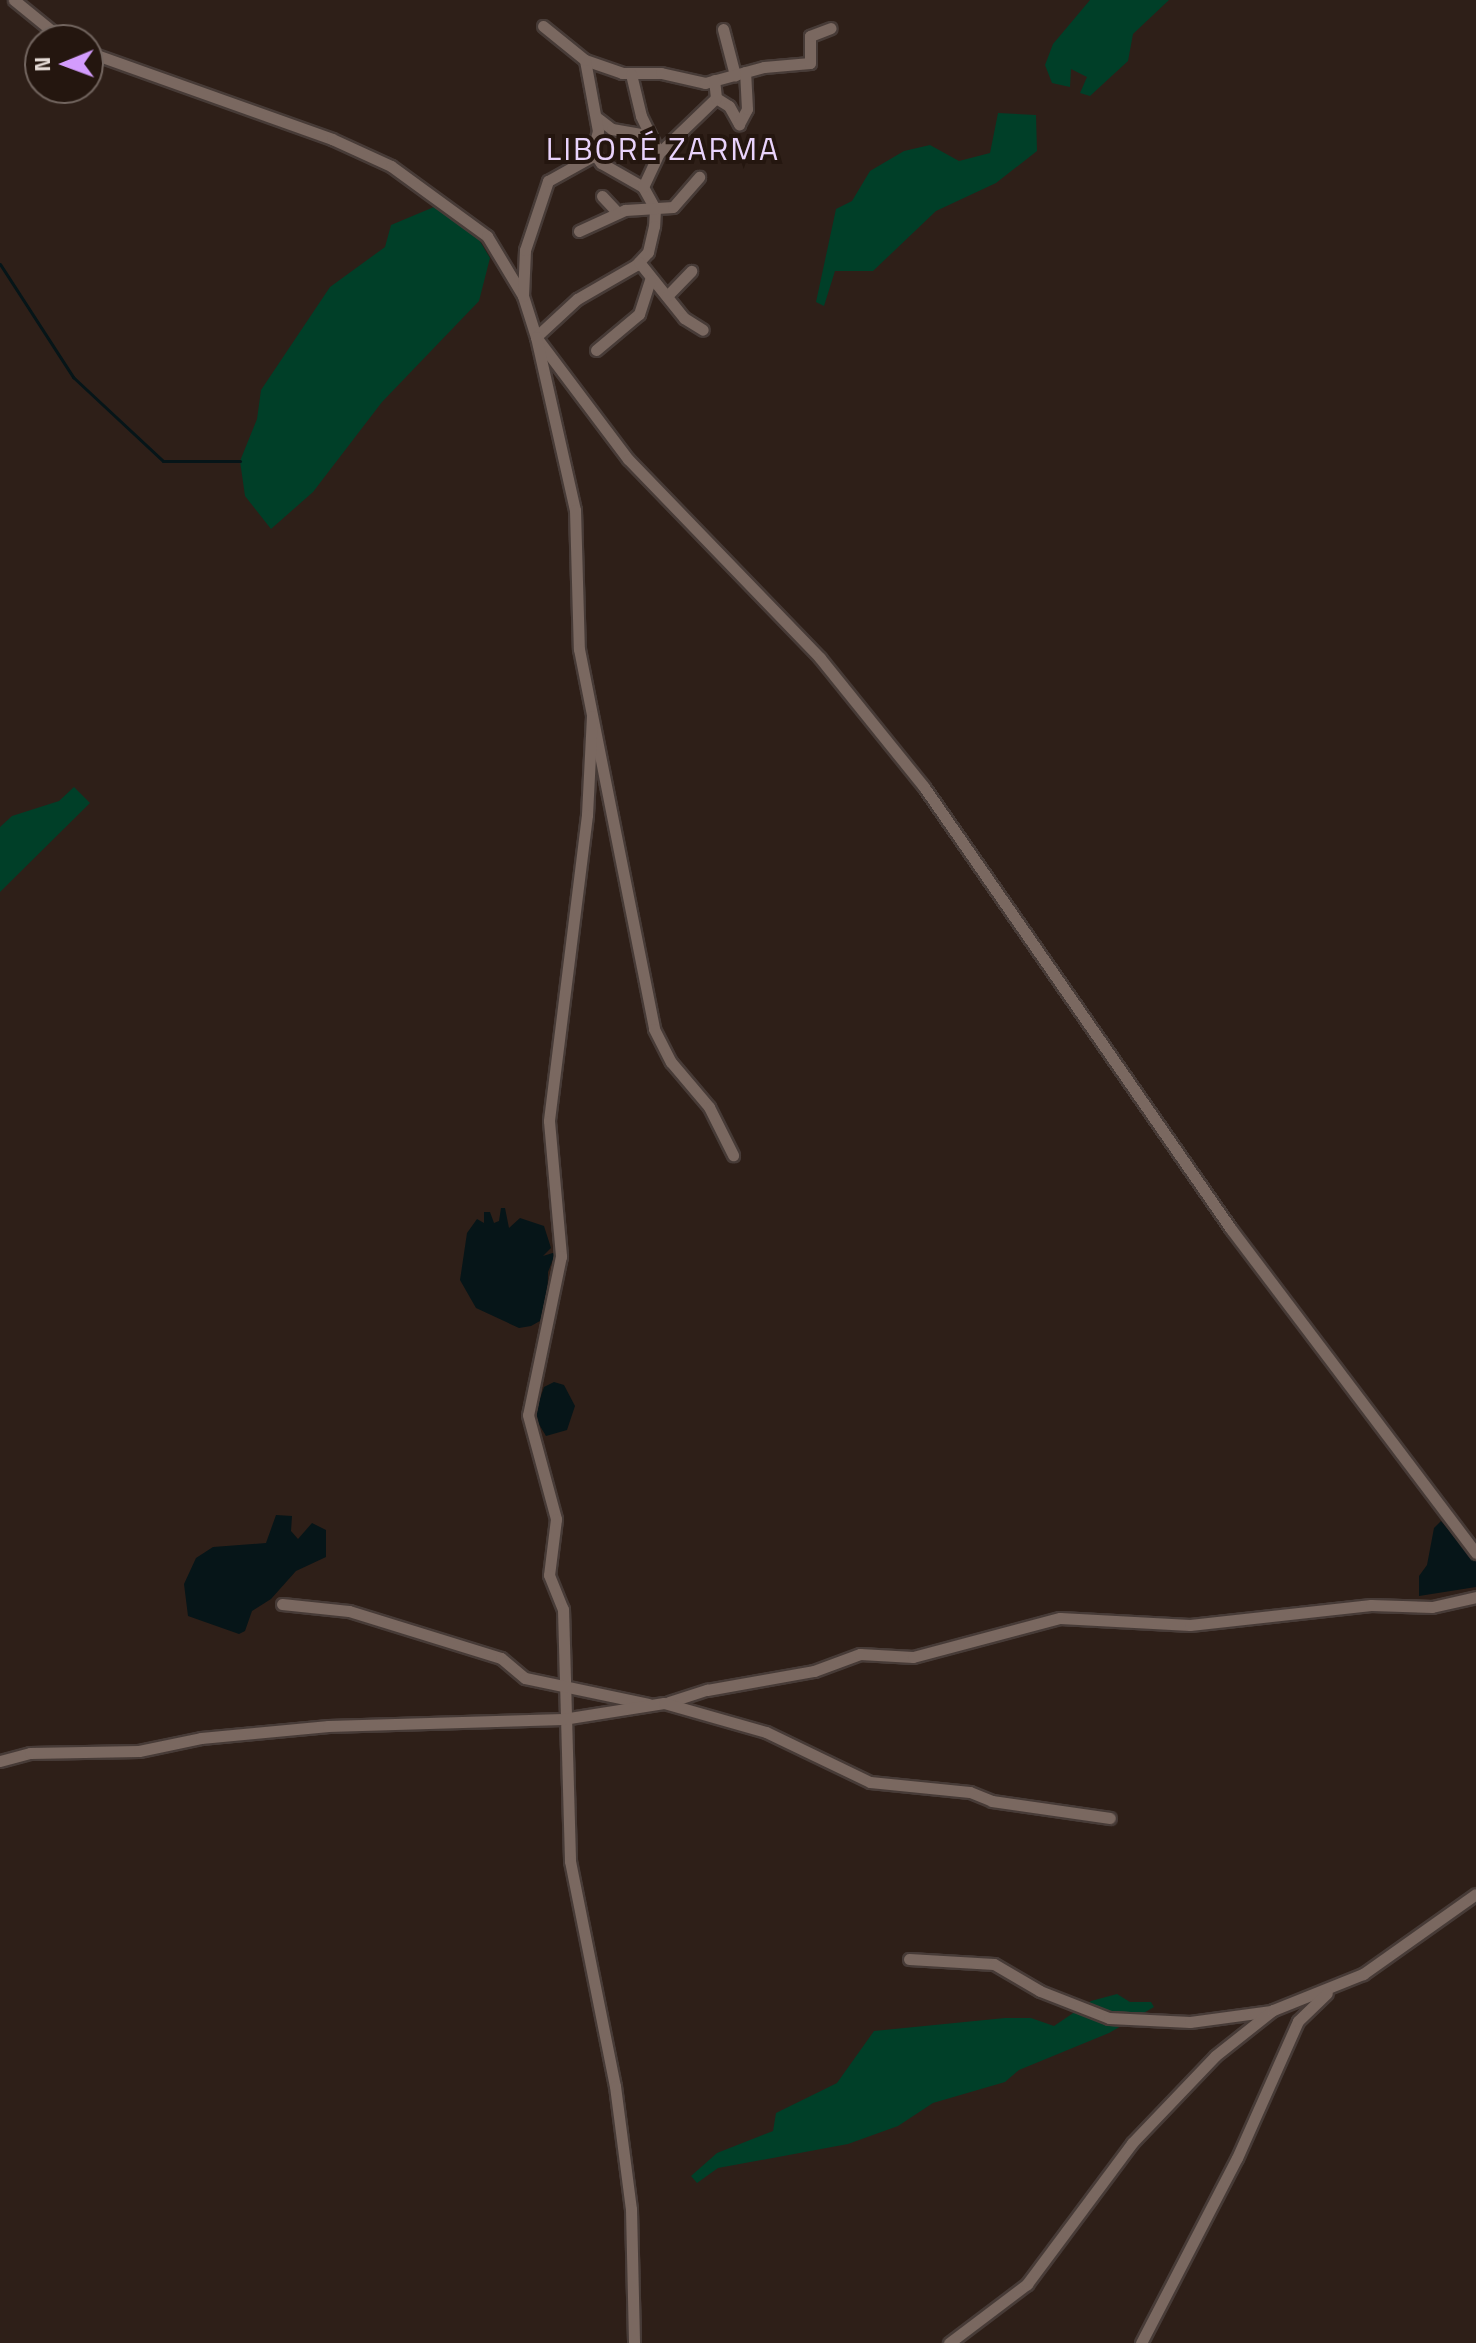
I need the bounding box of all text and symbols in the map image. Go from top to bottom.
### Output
north arrow [24,24,104,104]
text: N [25,56,59,72]
district label: LIBORÉ ZARMA [546,129,780,167]

